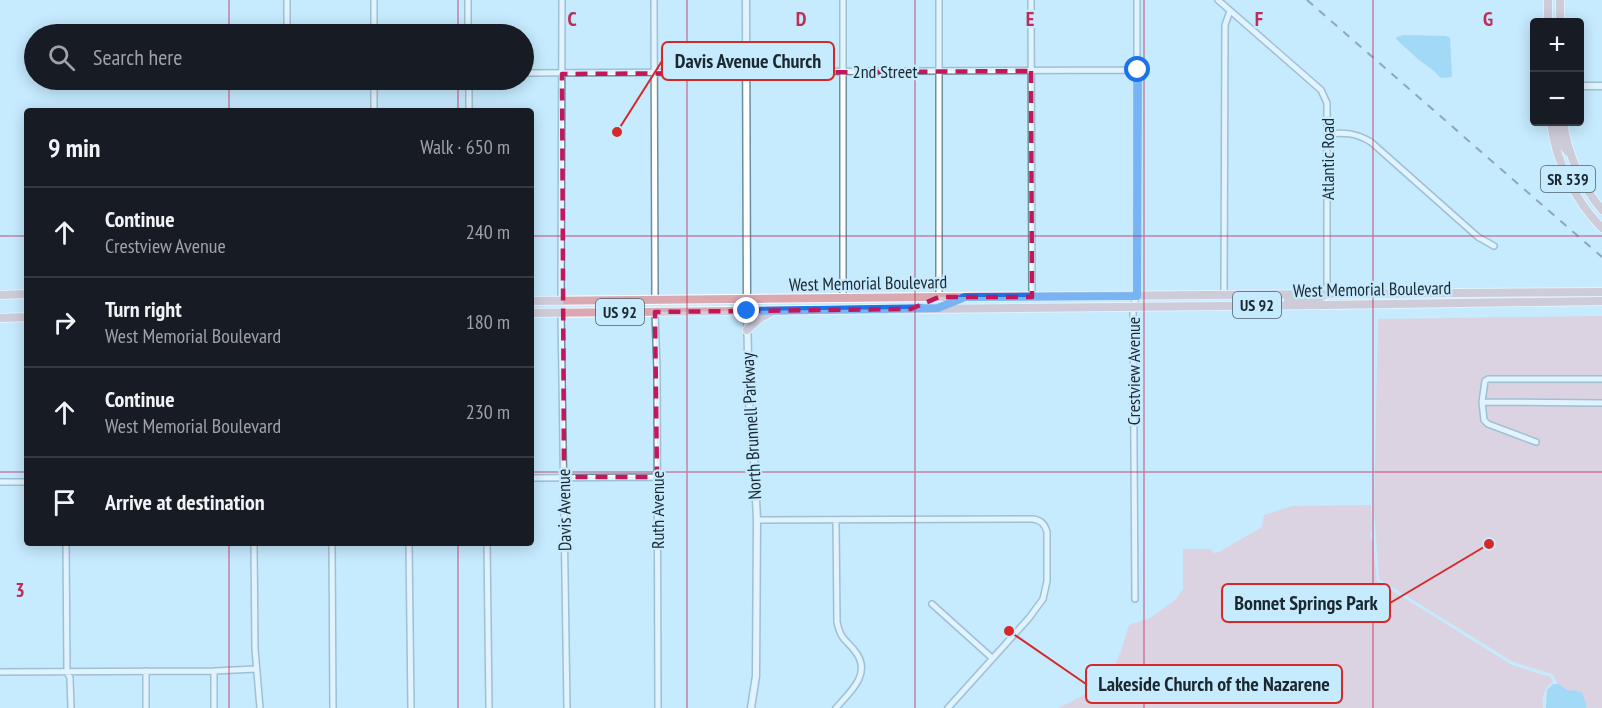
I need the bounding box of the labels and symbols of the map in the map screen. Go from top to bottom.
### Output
text: C [567,6,577,32]
text: D [796,6,807,32]
text: E [1026,6,1034,32]
text: F [1255,6,1263,32]
text: G [1483,6,1493,32]
callout: Davis Avenue Church [662,42,834,80]
text: Davis Avenue Church [675,48,821,74]
route start [1124,56,1150,82]
street label: 2nd Street [853,60,917,83]
street label: Atlantic Road [1316,118,1339,200]
road number: SR 539 [1541,166,1595,192]
street label: West Memorial Boulevard [789,270,947,296]
street label: West Memorial Boulevard [1293,276,1451,302]
road number: US 92 [1233,292,1281,318]
route end [733,297,759,323]
road number: US 92 [596,299,644,325]
street label: Crestview Avenue [1122,317,1145,425]
street label: North Brunnell Parkway [736,352,766,500]
street label: Davis Avenue [552,469,576,551]
street label: Ruth Avenue [646,471,669,549]
text: 3 [15,577,25,603]
callout: Bonnet Springs Park [1222,584,1390,622]
text: Bonnet Springs Park [1234,590,1379,616]
callout: Lakeside Church of the Nazarene [1086,665,1342,703]
text: Lakeside Church of the Nazarene [1098,671,1330,697]

